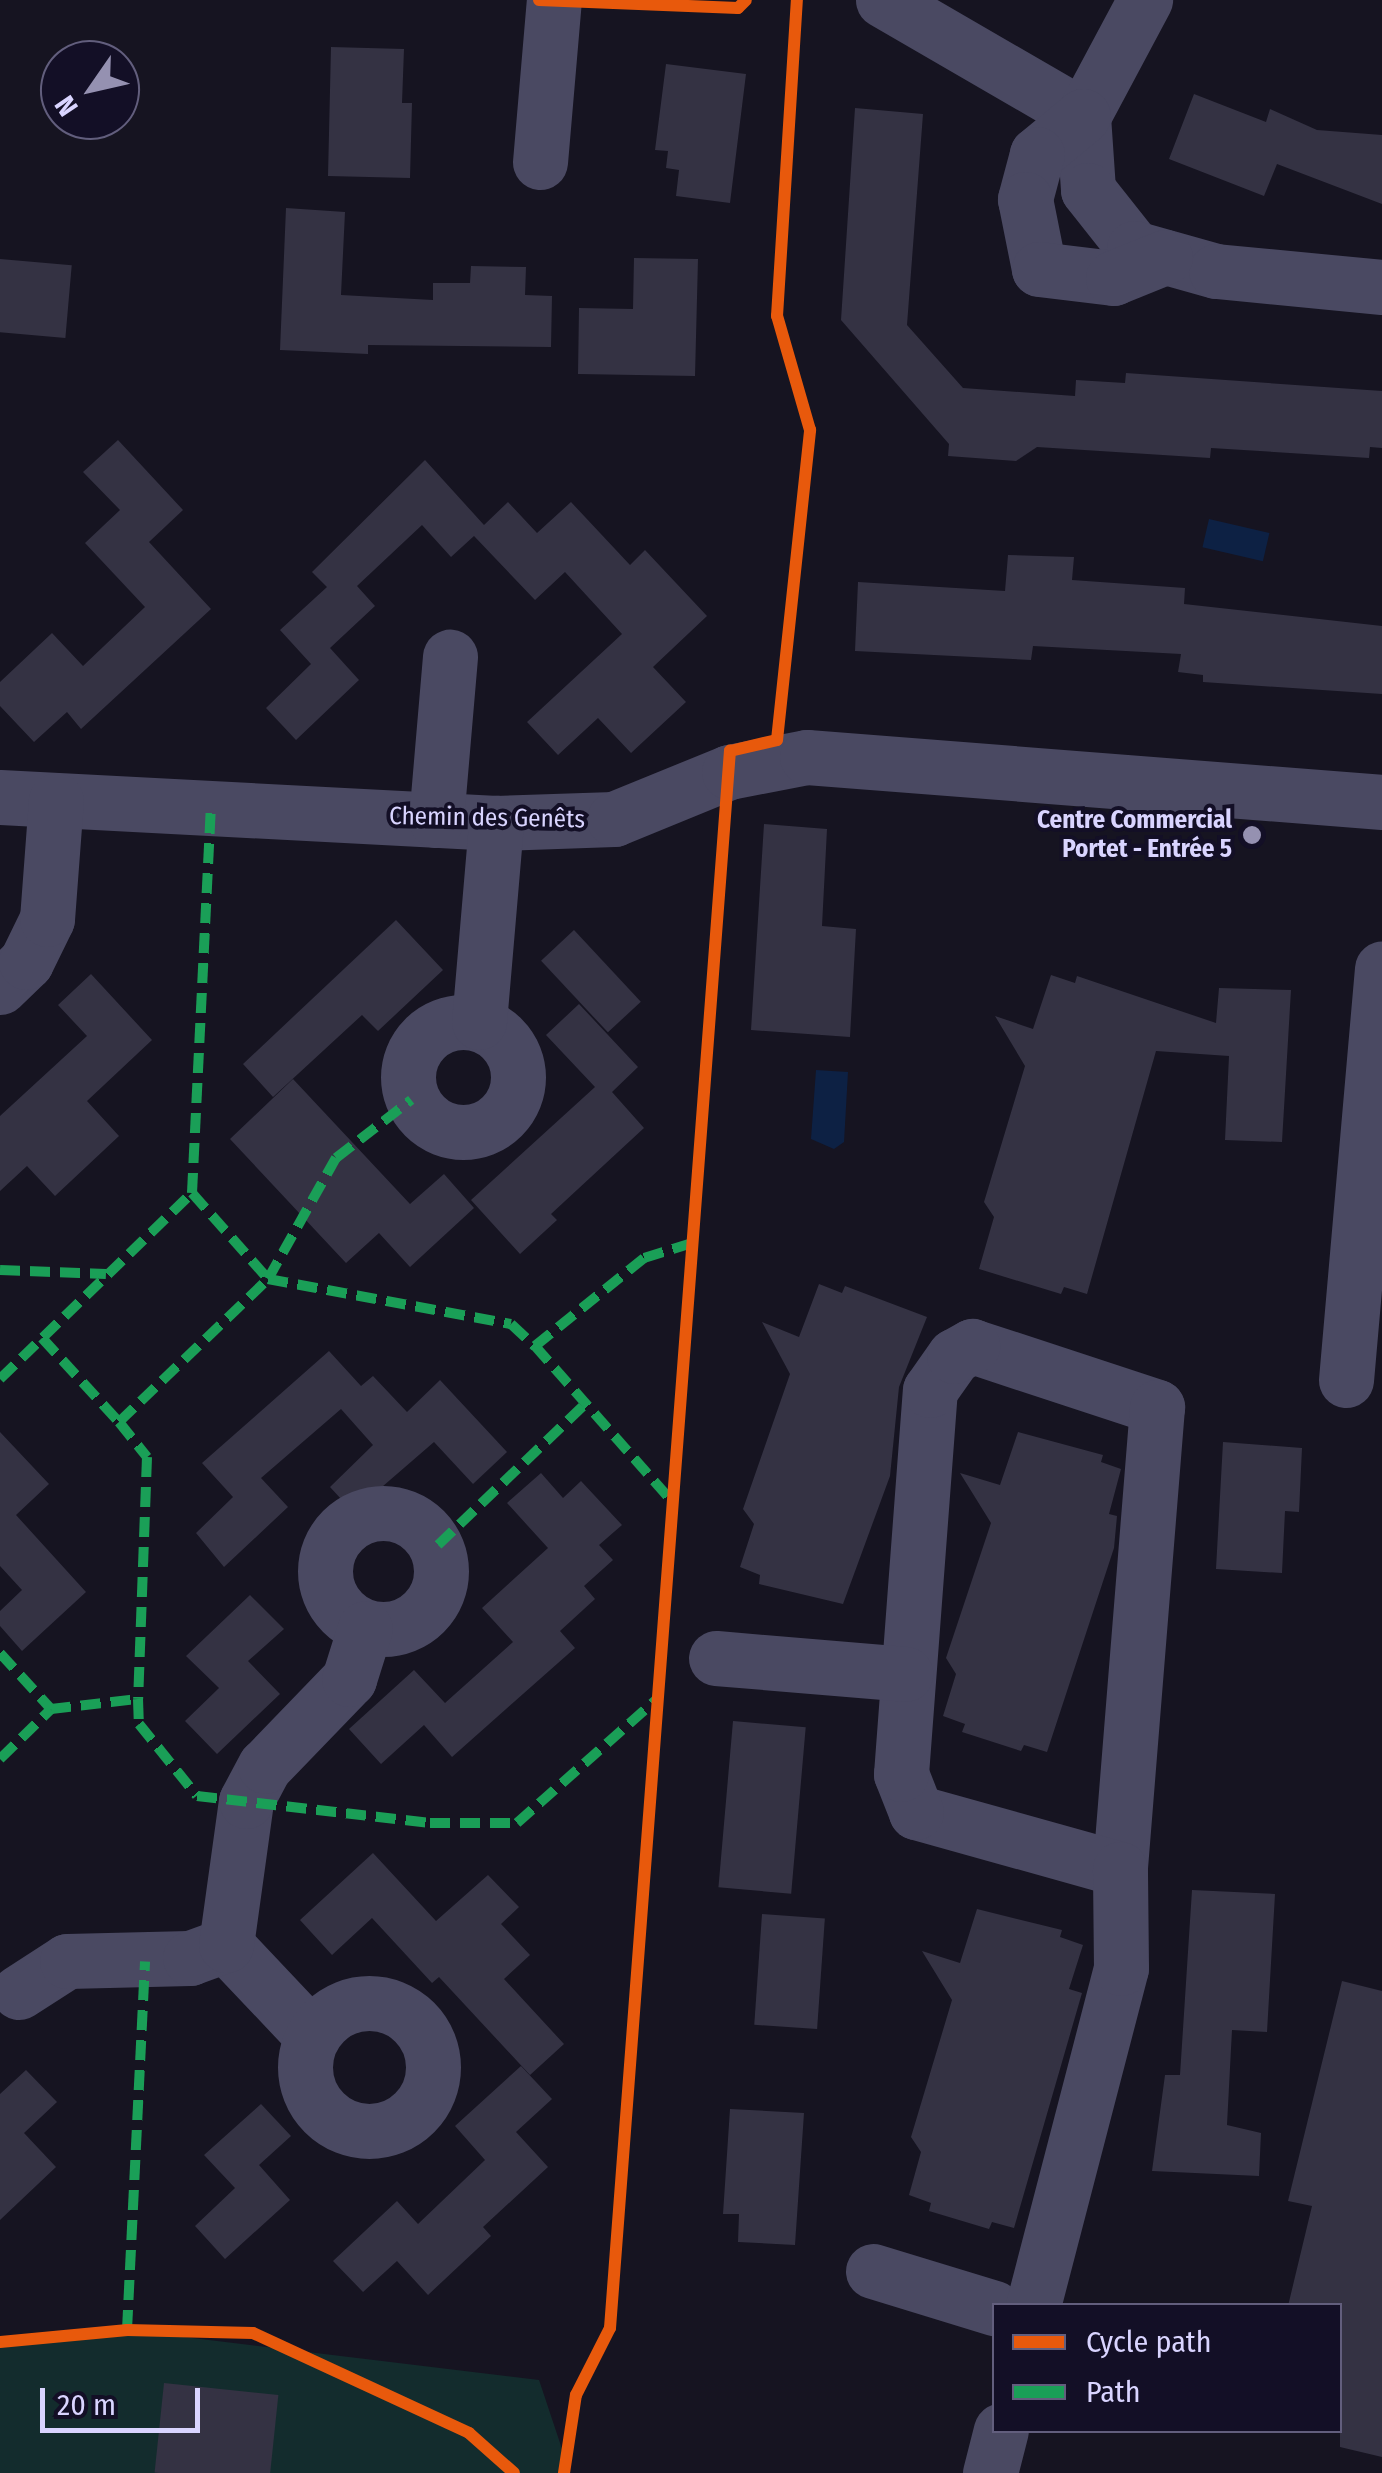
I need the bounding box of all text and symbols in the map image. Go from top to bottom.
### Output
north arrow [40,40,140,140]
text: N [48,90,85,122]
street label: Chemin des Genêts [389,801,585,835]
place label: Centre Commercial Portet - Entrée 5 [1037,806,1232,865]
marker: Centre Commercial Portet - Entrée 5 [1241,824,1263,846]
legend [992,2303,1342,2433]
text: Cycle path [1086,2324,1212,2360]
scale bar [45,2368,205,2430]
text: Path [1086,2374,1140,2410]
text: 20 m [57,2387,116,2423]

